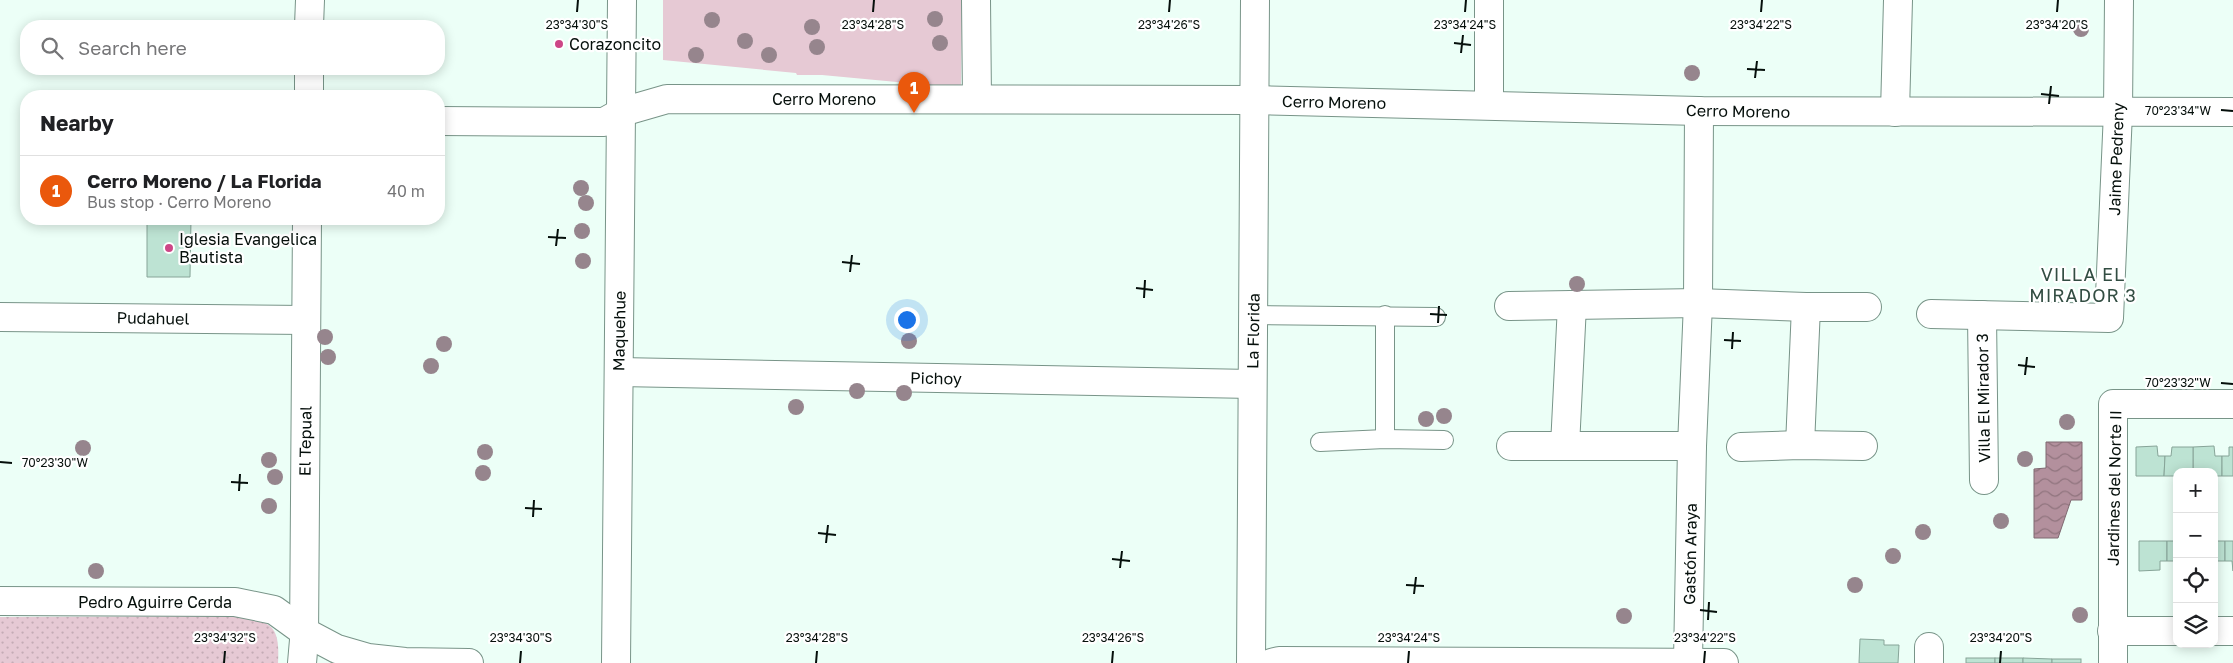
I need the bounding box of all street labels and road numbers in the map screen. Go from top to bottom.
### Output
street label: Cerro Moreno [772,89,876,109]
street label: Cerro Moreno [1282,91,1386,113]
street label: Cerro Moreno [1686,100,1790,122]
street label: Jaime Pedreny [2104,102,2128,216]
street label: Maquehue [608,291,630,371]
street label: La Florida [1242,293,1264,369]
street label: Pudahuel [116,307,190,329]
street label: Villa El Mirador 3 [1972,333,1994,463]
street label: Pichoy [910,368,962,388]
street label: El Tepual [294,406,316,476]
street label: Jardines del Norte II [2103,410,2125,566]
street label: Gastón Araya [1679,503,1701,605]
street label: Pedro Aguirre Cerda [78,592,232,612]

